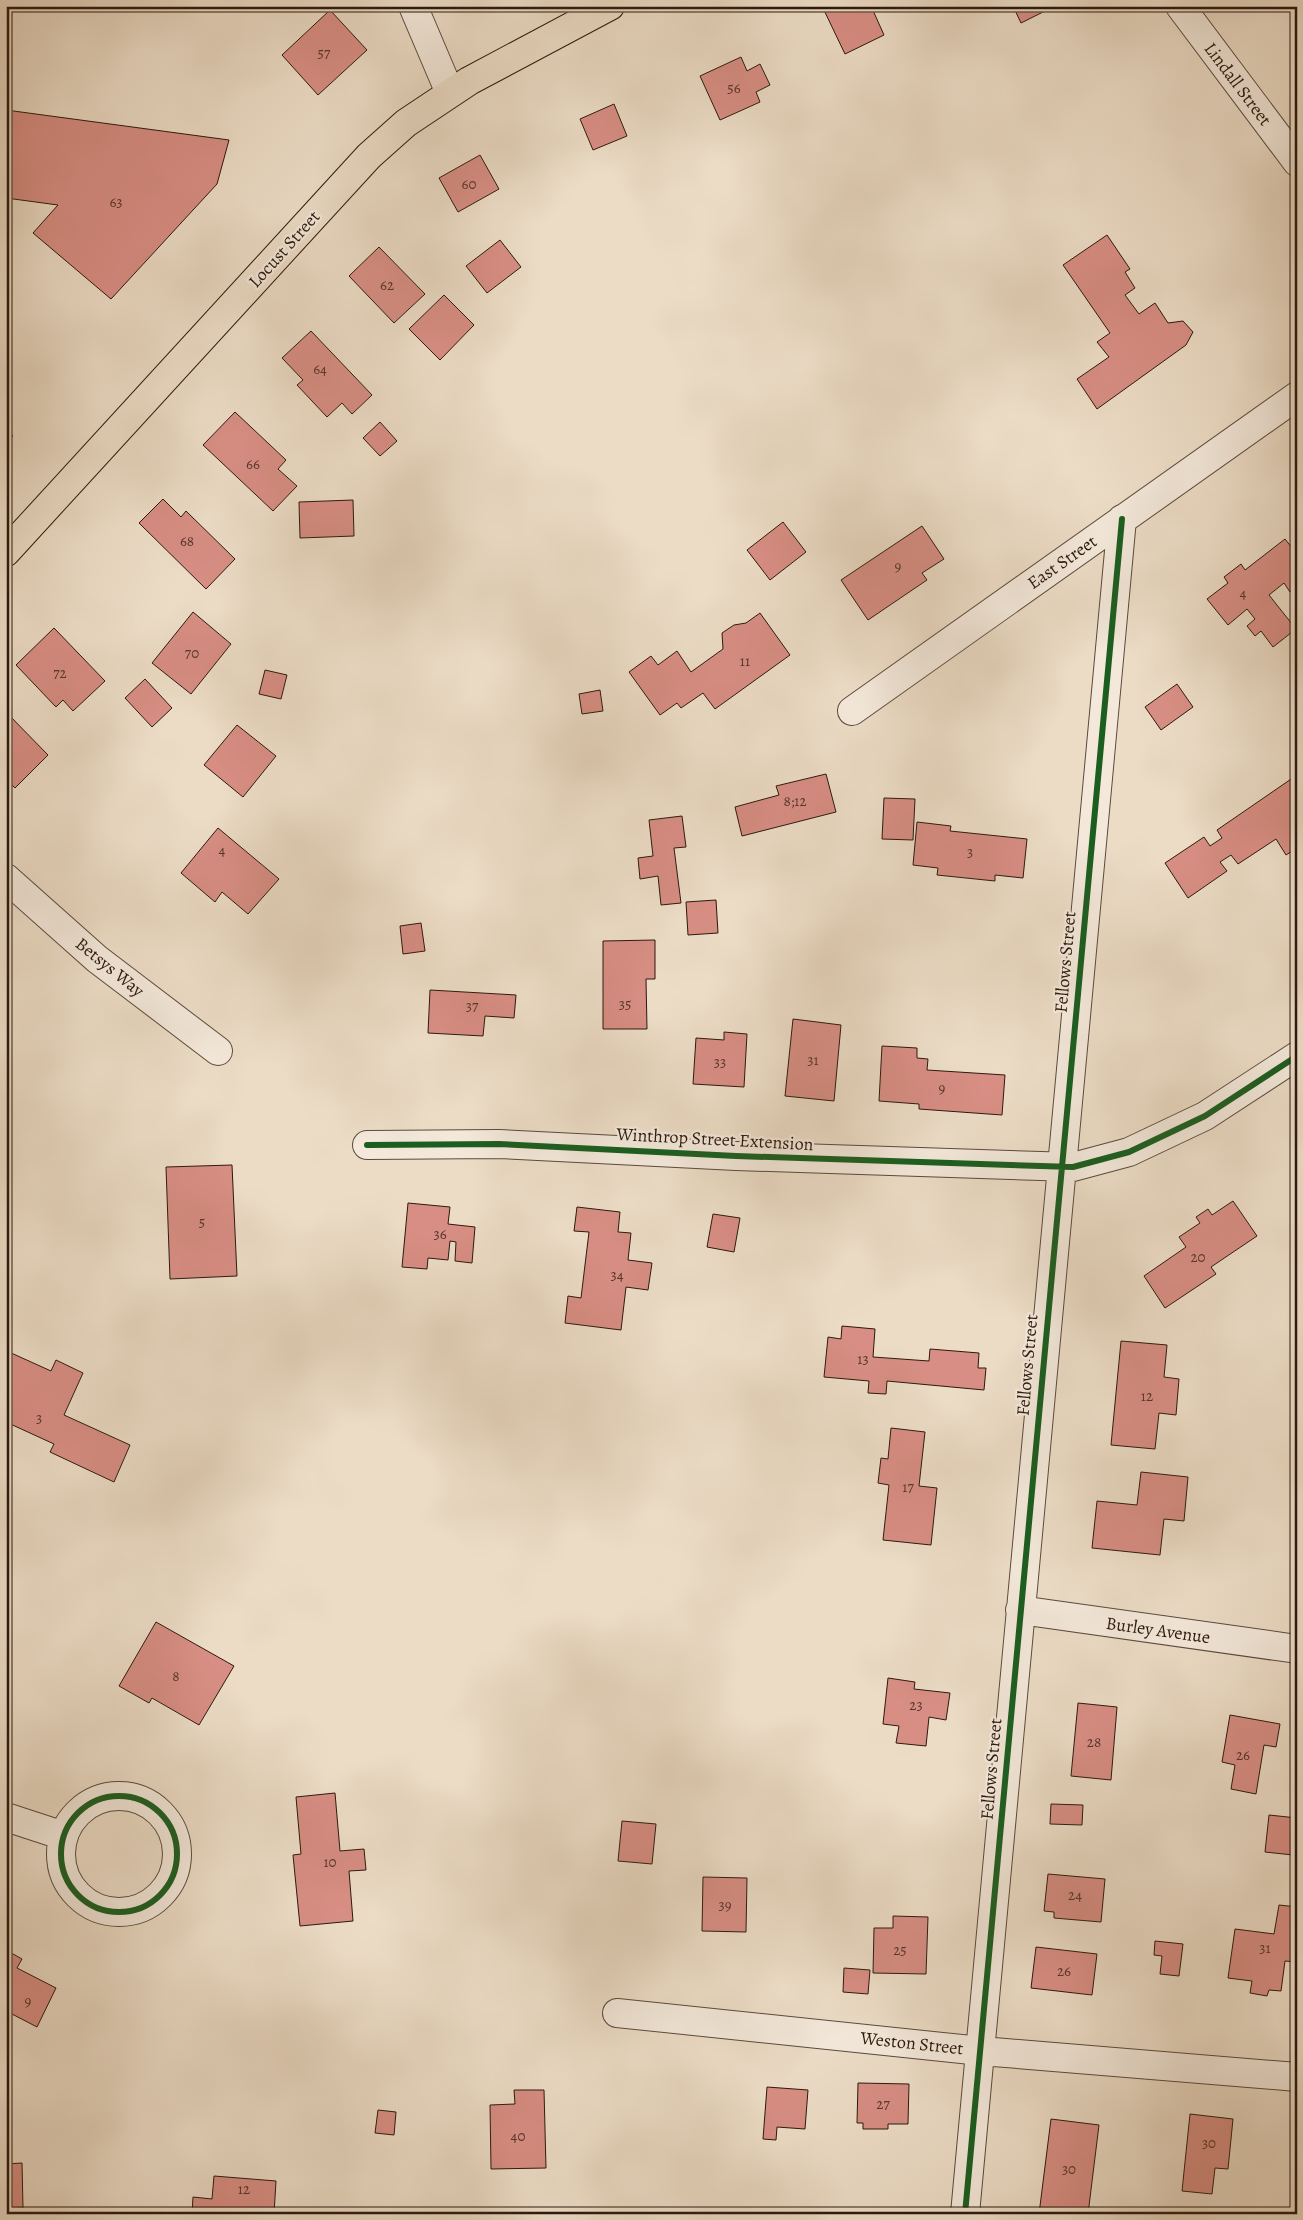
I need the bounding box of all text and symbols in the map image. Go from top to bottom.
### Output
street label: Lindall Street [1199,37,1277,131]
house number: 57 [318,43,331,63]
house number: 56 [727,78,741,98]
house number: 60 [462,174,476,194]
house number: 63 [109,192,123,212]
street label: Locust Street [243,205,325,293]
house number: 62 [380,275,394,295]
house number: 64 [313,359,327,379]
house number: 66 [246,454,260,474]
street label: East Street [1022,529,1102,595]
house number: 68 [180,531,194,551]
house number: 9 [895,556,902,576]
house number: 4 [1240,583,1247,603]
house number: 70 [185,643,199,663]
house number: 11 [740,651,750,671]
house number: 72 [53,663,67,683]
house number: 8;12 [783,791,807,811]
house number: 4 [219,840,226,860]
house number: 3 [967,842,973,862]
street label: Fellows Street [1049,910,1081,1014]
street label: Betsys Way [71,932,150,1003]
house number: 35 [619,994,631,1014]
house number: 37 [466,996,479,1016]
house number: 31 [807,1050,819,1070]
house number: 33 [714,1052,726,1072]
house number: 9 [939,1078,946,1098]
street label: Winthrop Street Extension [615,1122,814,1156]
house number: 5 [199,1212,205,1232]
house number: 36 [433,1224,447,1244]
house number: 20 [1190,1247,1206,1267]
house number: 34 [610,1265,624,1285]
street label: Fellows Street [1011,1313,1043,1417]
house number: 13 [857,1349,869,1369]
house number: 12 [1141,1386,1153,1406]
house number: 3 [36,1408,42,1428]
house number: 17 [902,1477,914,1497]
street label: Burley Avenue [1104,1611,1212,1649]
house number: 8 [172,1666,180,1686]
house number: 23 [909,1695,923,1715]
street label: Fellows Street [975,1717,1007,1821]
house number: 28 [1087,1732,1101,1752]
house number: 26 [1236,1745,1250,1765]
house number: 10 [323,1852,337,1872]
house number: 24 [1068,1885,1082,1905]
house number: 39 [718,1895,732,1915]
house number: 31 [1259,1938,1271,1958]
house number: 25 [893,1940,907,1960]
house number: 26 [1057,1961,1071,1981]
house number: 9 [25,1991,32,2011]
street label: Weston Street [858,2026,965,2060]
house number: 27 [876,2094,890,2114]
house number: 40 [511,2126,525,2146]
house number: 30 [1202,2133,1216,2153]
house number: 30 [1062,2159,1076,2179]
house number: 12 [238,2179,250,2199]

